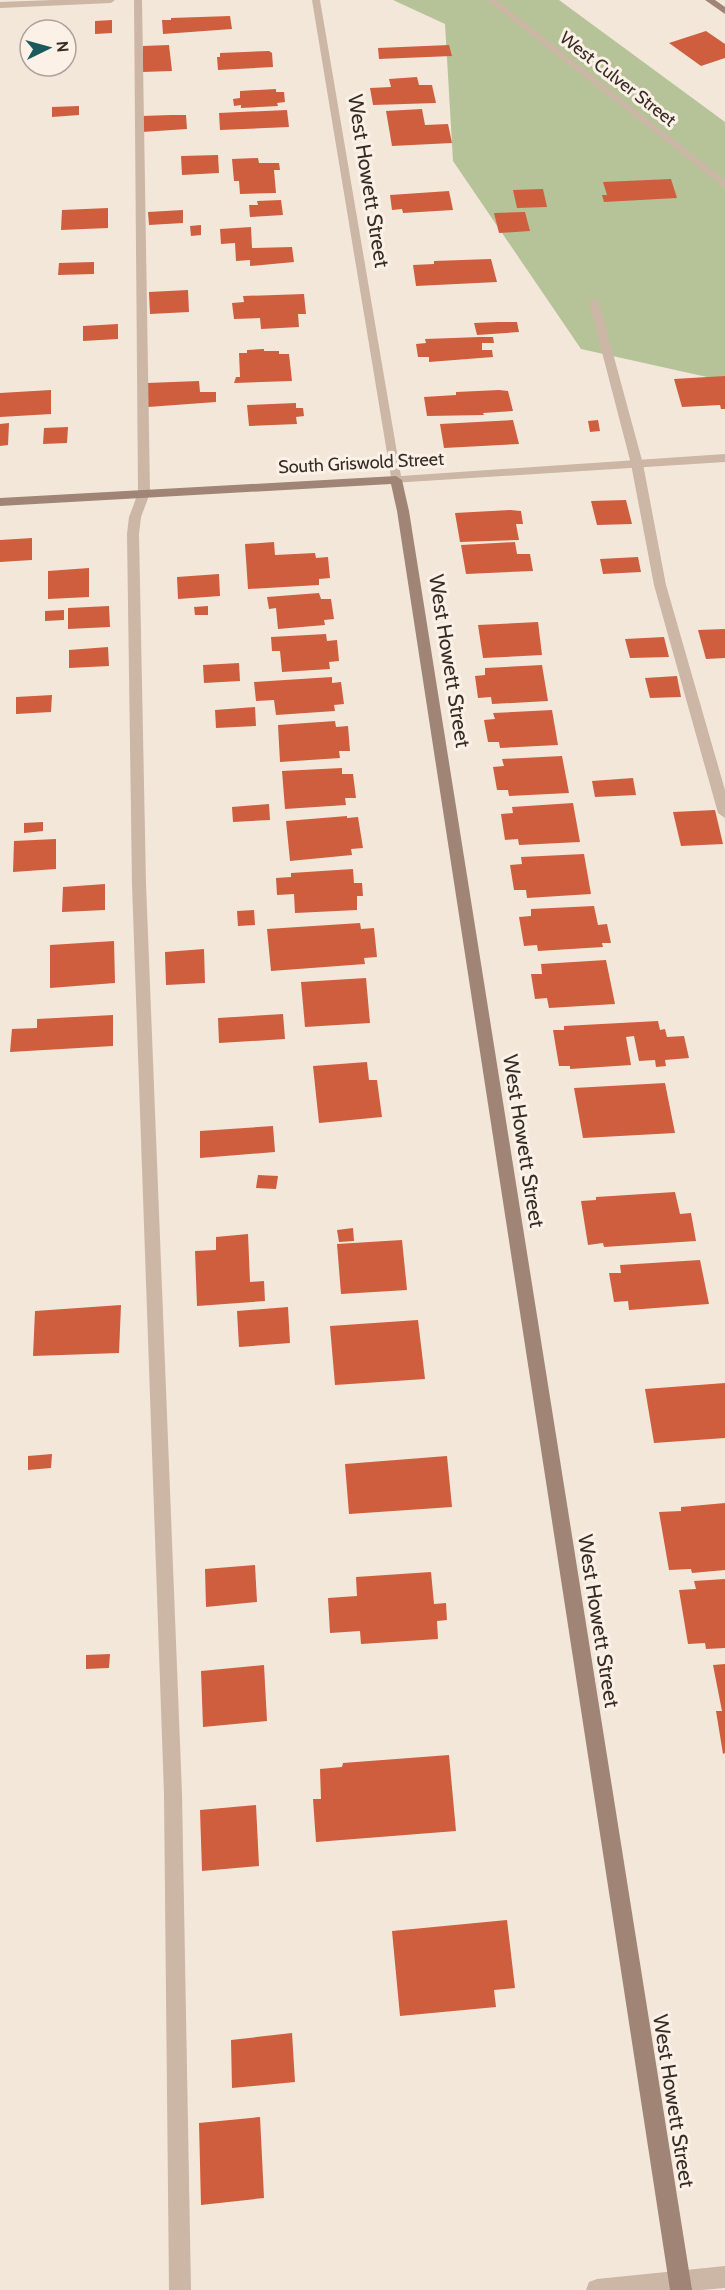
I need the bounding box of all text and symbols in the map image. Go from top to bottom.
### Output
north arrow [18,18,78,78]
street label: West Culver Street [556,27,680,131]
text: N [52,40,72,53]
street label: West Howett Street [343,93,395,269]
street label: South Griswold Street [278,448,444,478]
street label: West Howett Street [424,573,476,749]
street label: West Howett Street [498,1053,550,1229]
street label: West Howett Street [573,1533,625,1709]
street label: West Howett Street [648,2013,700,2189]

